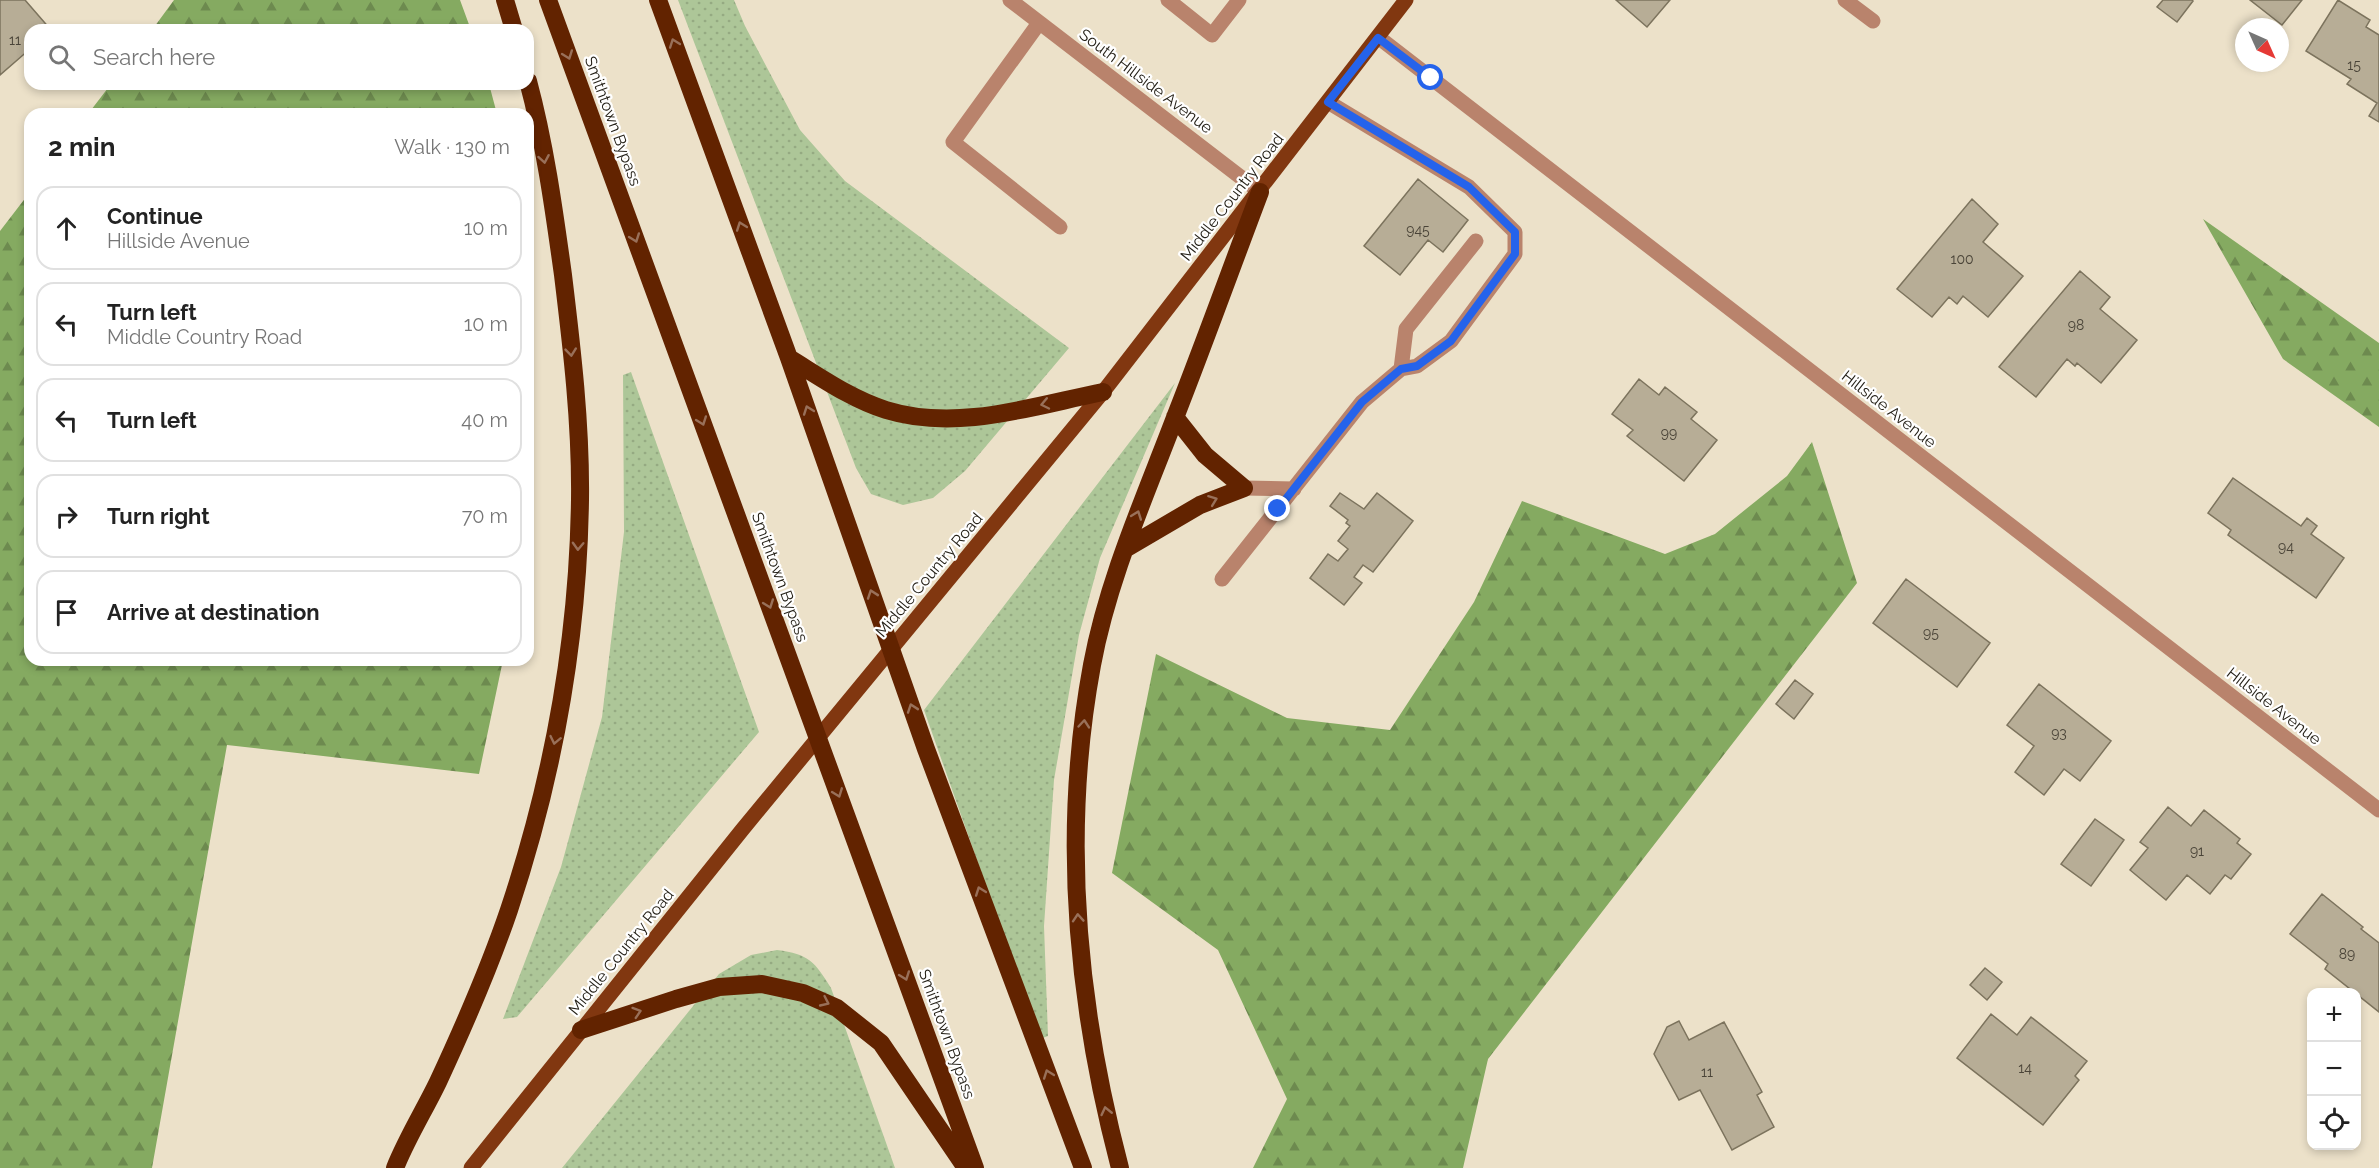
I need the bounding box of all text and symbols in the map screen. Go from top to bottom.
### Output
north arrow [2235,18,2289,72]
search box [24,24,534,90]
street label: South Hillside Avenue [1076,25,1216,137]
house number: 11 [9,32,21,48]
one-way arrow [669,38,682,49]
icon: search [45,41,78,74]
text: Search here [93,44,215,70]
one-way arrow [561,49,574,60]
street label: Smithtown Bypass [581,54,645,189]
house number: 15 [2347,57,2361,73]
route start [1417,64,1443,90]
street label: Middle Country Road [1176,130,1288,264]
text: 2 min [48,132,115,162]
text: Walk · 130 m [394,135,510,159]
one-way arrow [537,153,550,163]
text: Continue [107,203,203,229]
icon: ahead [50,212,83,245]
text: 10 m [464,216,508,240]
one-way arrow [736,222,749,232]
house number: 945 [1406,222,1430,238]
text: Hillside Avenue [107,229,250,253]
one-way arrow [628,232,641,243]
house number: 100 [1950,251,1974,267]
text: Turn left [107,299,197,325]
icon: left [50,308,83,341]
text: 10 m [464,312,508,336]
house number: 98 [2068,317,2084,333]
text: Middle Country Road [107,325,302,349]
one-way arrow [564,347,577,356]
street label: Hillside Avenue [1838,366,1940,452]
one-way arrow [1041,396,1051,409]
icon: left [50,404,83,437]
one-way arrow [802,405,815,416]
text: Turn left [107,407,197,433]
text: 40 m [461,408,508,432]
one-way arrow [695,415,708,426]
house number: 99 [1661,425,1677,441]
one-way arrow [1207,495,1218,507]
route end [1264,495,1290,521]
icon: right [50,500,83,533]
text: Turn right [107,503,210,529]
text: 70 m [462,504,508,528]
street label: Middle Country Road [872,509,986,641]
street label: Smithtown Bypass [748,510,812,645]
one-way arrow [1129,510,1142,521]
house number: 94 [2278,539,2294,555]
one-way arrow [572,542,584,551]
one-way arrow [867,589,879,600]
icon: arrive [50,596,83,629]
text: Arrive at destination [107,599,320,625]
one-way arrow [762,599,775,609]
house number: 95 [1923,625,1939,641]
street label: Hillside Avenue [2223,663,2325,749]
one-way arrow [906,703,919,714]
one-way arrow [1077,719,1090,728]
house number: 93 [2051,725,2067,741]
one-way arrow [549,734,562,744]
one-way arrow [831,787,843,798]
house number: 91 [2190,843,2204,859]
street label: Middle Country Road [564,885,678,1019]
one-way arrow [975,886,987,897]
one-way arrow [1072,914,1085,923]
house number: 89 [2339,946,2355,962]
street label: Smithtown Bypass [915,967,979,1102]
one-way arrow [898,970,910,981]
map controls [2307,988,2361,1150]
button: + [2307,988,2361,1042]
one-way arrow [818,995,829,1007]
one-way arrow [631,1006,641,1019]
button: − [2307,1042,2361,1096]
house number: 14 [2018,1060,2032,1076]
house number: 11 [1701,1064,1713,1080]
one-way arrow [1042,1069,1055,1080]
button: locate [2307,1096,2361,1150]
one-way arrow [1100,1107,1113,1117]

